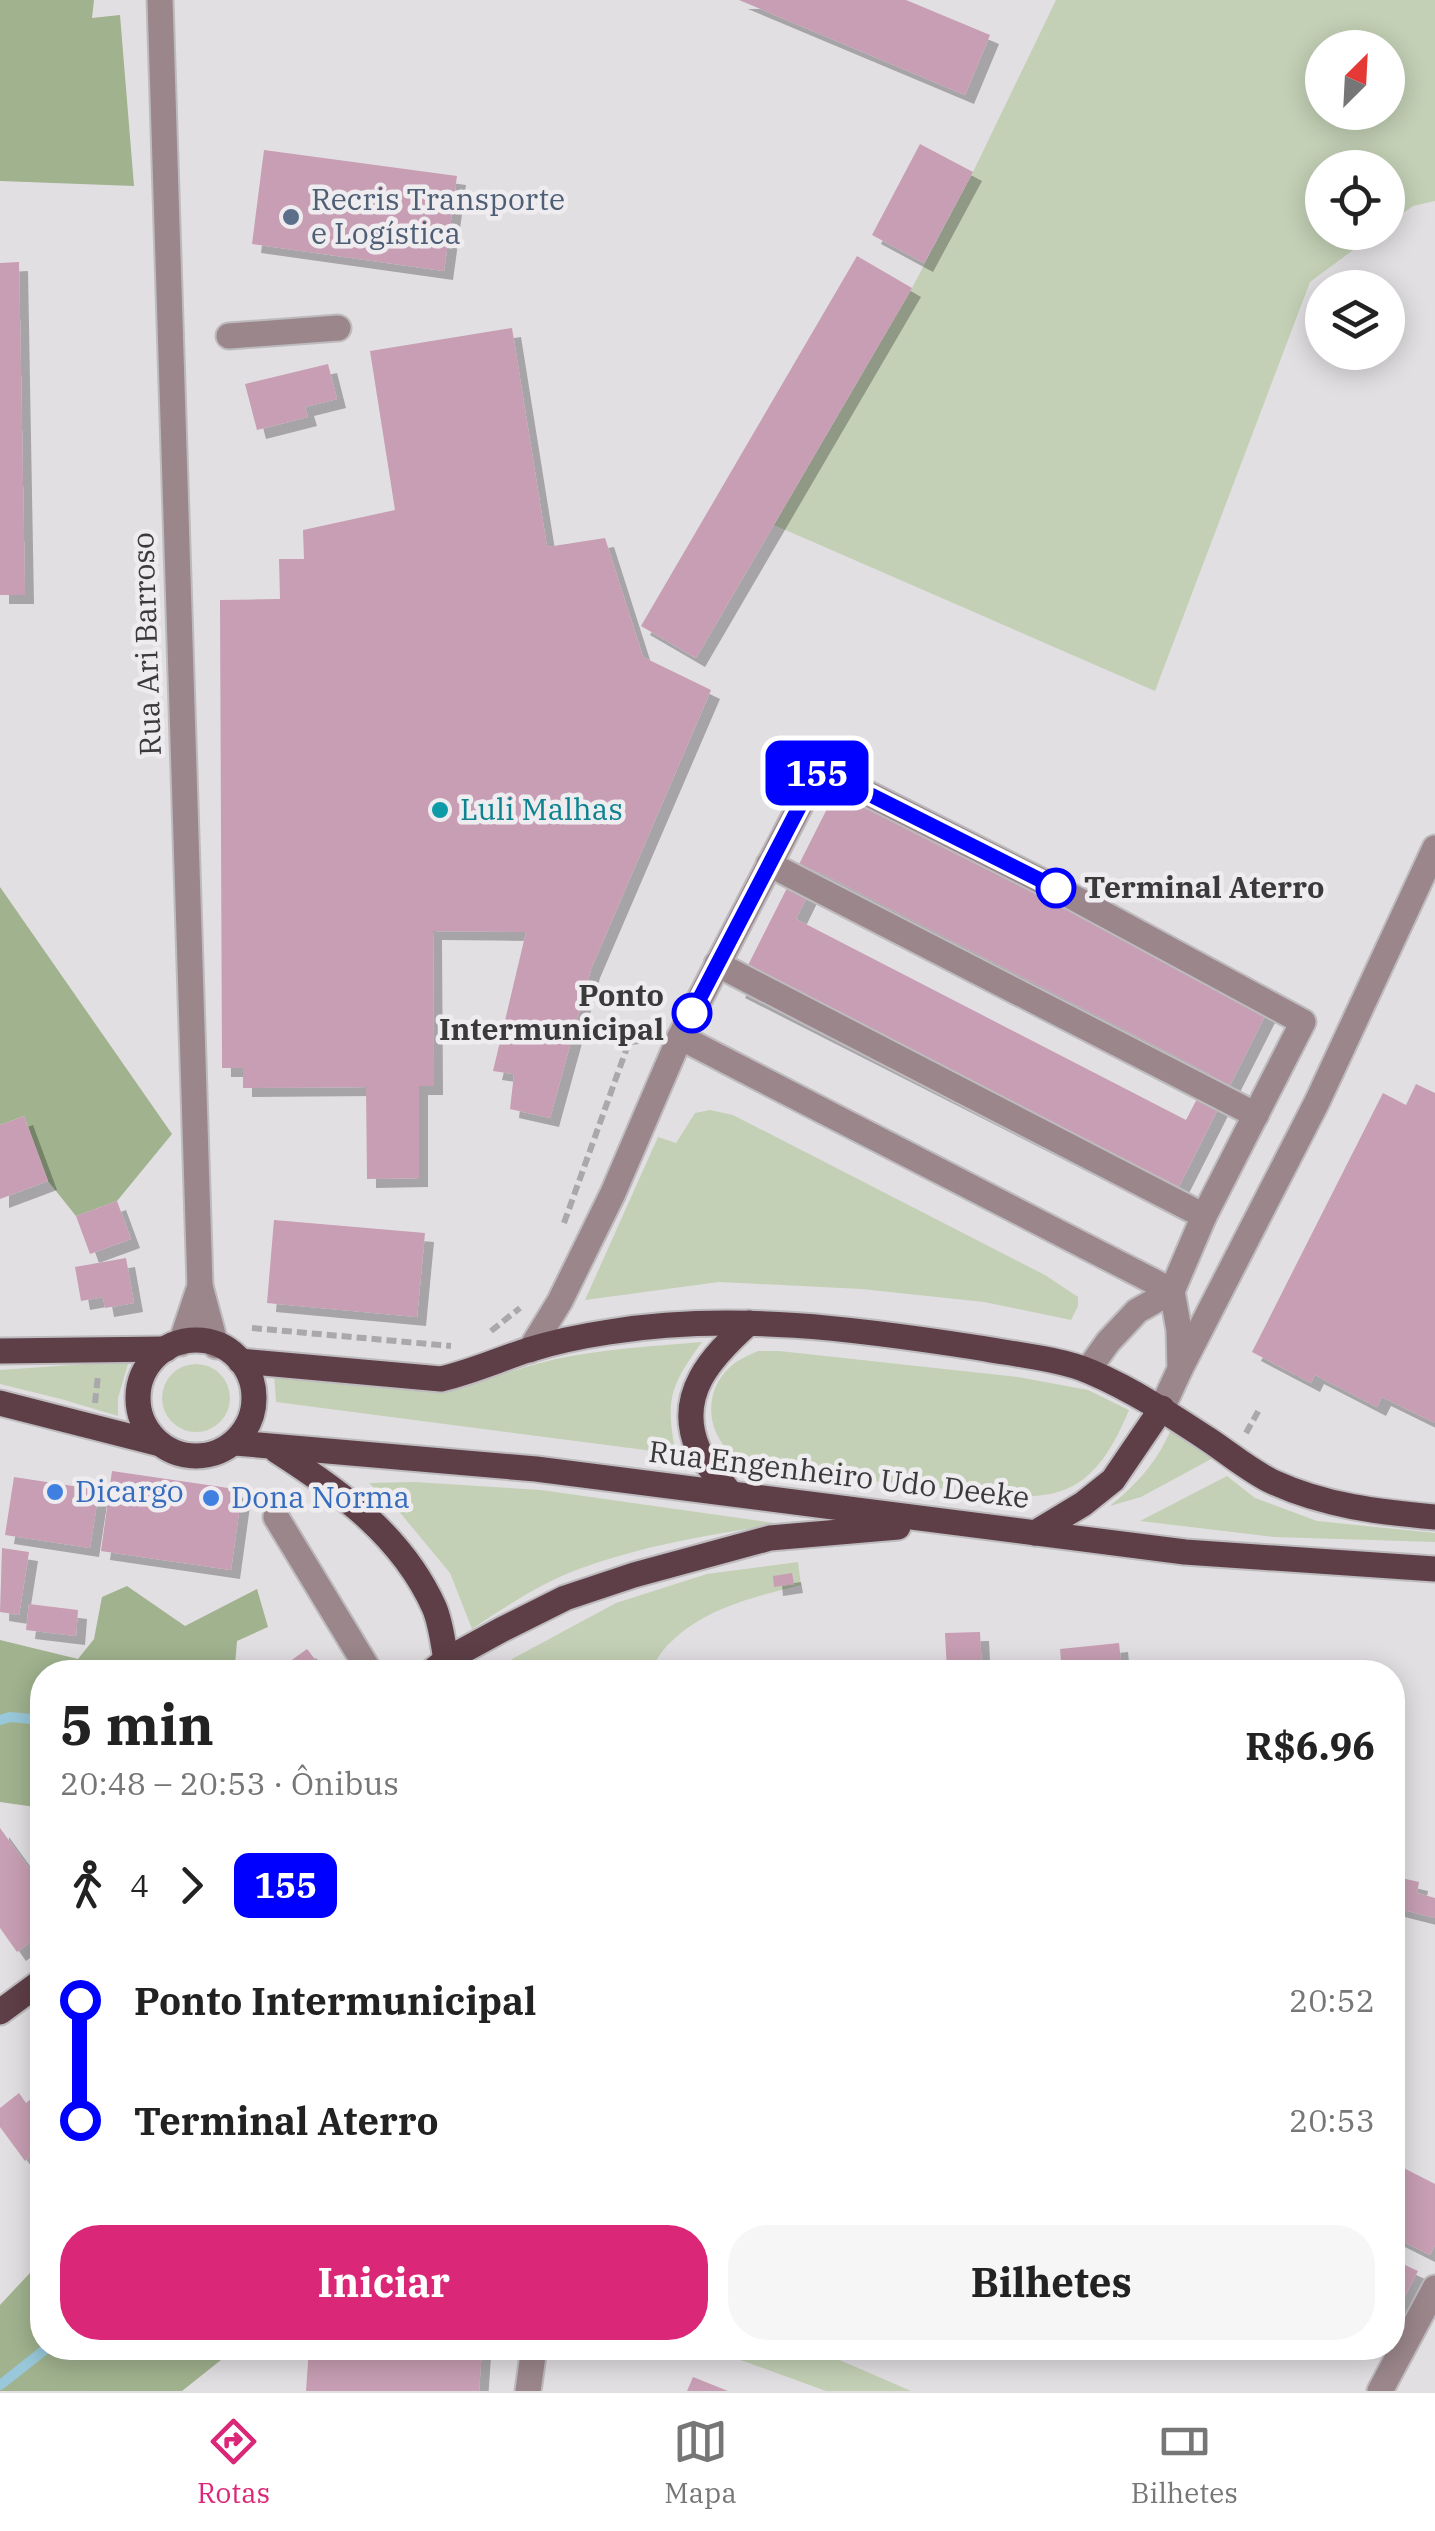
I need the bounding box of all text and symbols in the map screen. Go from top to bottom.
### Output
north arrow [1305,30,1405,130]
map controls [1305,30,1405,370]
button: locate [1305,150,1405,250]
place label: Recris Transporte e Logística [311,179,565,252]
marker: Recris Transporte e Logística [280,206,302,228]
button: layers [1305,270,1405,370]
street label: Rua Ari Barroso [122,532,169,757]
line badge: 155 [760,740,874,806]
text: 155 [785,750,849,796]
place label: Luli Malhas [460,789,623,828]
marker: Luli Malhas [429,799,451,821]
place label: Terminal Aterro [1084,867,1324,906]
marker: Terminal Aterro [1037,869,1075,907]
place label: Ponto Intermunicipal [439,975,664,1048]
marker: Ponto Intermunicipal [673,994,711,1032]
street label: Rua Engenheiro Udo Deeke [647,1431,1032,1516]
place label: Dicargo [75,1471,184,1510]
place label: Dona Norma [231,1477,410,1516]
marker: Dicargo [44,1481,66,1503]
marker: Dona Norma [200,1487,222,1509]
text: 5 min [60,1689,214,1760]
text: R$6.96 [1245,1721,1375,1770]
text: 20:48 – 20:53 · Ônibus [60,1762,399,1804]
icon: walk [60,1858,115,1913]
icon: forward [164,1858,219,1913]
text: 155 [254,1862,317,1908]
text: 4 [130,1864,149,1906]
text: Ponto Intermunicipal [134,1976,536,2025]
text: 20:52 [1289,1979,1375,2021]
text: Terminal Aterro [134,2096,439,2145]
text: 20:53 [1289,2099,1375,2141]
button: Iniciar [60,2225,708,2340]
button: Bilhetes [728,2225,1375,2340]
tab: Rotas [197,2414,270,2511]
tab: Mapa [664,2414,737,2511]
tab: Bilhetes [1131,2414,1238,2511]

